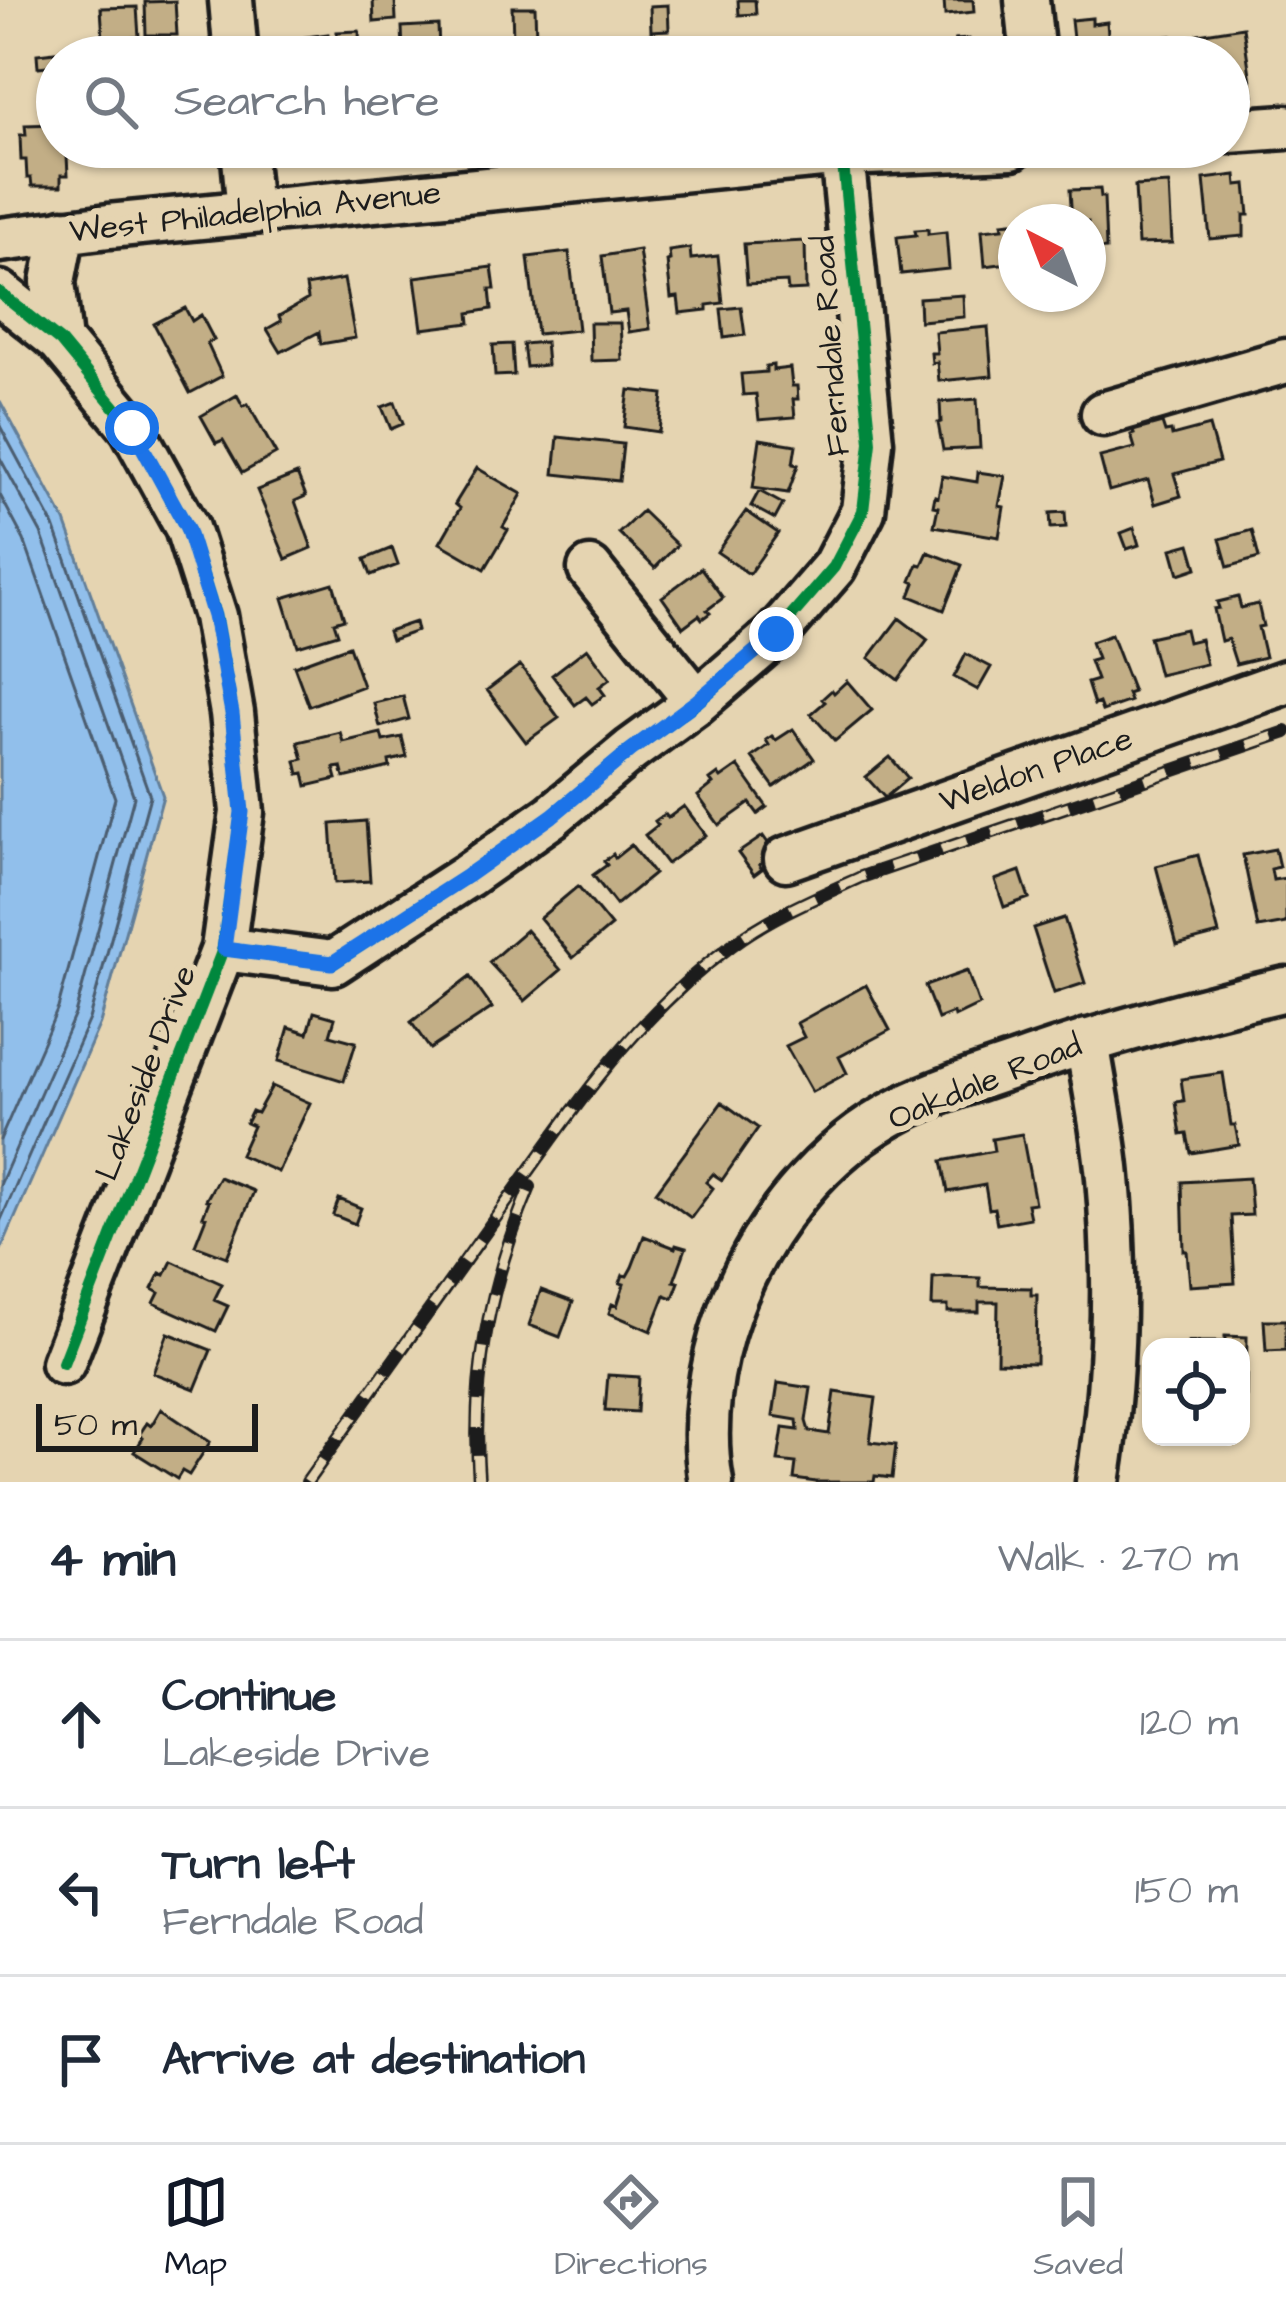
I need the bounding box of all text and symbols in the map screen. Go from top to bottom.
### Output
search box [36,36,1250,168]
icon: search [78,69,144,135]
text: Search here [174,71,440,133]
street label: West Philadelphia Avenue [67,170,443,254]
north arrow [998,204,1106,312]
street label: Ferndale Road [800,234,862,458]
route start [105,401,159,455]
route end [749,607,803,661]
street label: Weldon Place [933,716,1139,824]
street label: Lakeside Drive [84,959,208,1187]
street label: Oakdale Road [881,1022,1089,1142]
map controls [1142,1338,1250,1446]
button: locate [1142,1338,1250,1446]
scale bar [36,1398,258,1451]
text: 50 m [54,1402,137,1448]
text: 4 min [48,1525,176,1596]
text: Walk · 270 m [998,1533,1238,1587]
text: Continue [162,1666,336,1728]
icon: ahead [48,1691,114,1757]
text: 120 m [1140,1697,1238,1751]
text: Lakeside Drive [162,1728,430,1782]
text: Turn left [162,1834,355,1896]
icon: left [48,1859,114,1925]
text: 150 m [1135,1865,1238,1919]
text: Ferndale Road [162,1896,423,1950]
icon: arrive [48,2027,114,2093]
text: Arrive at destination [162,2029,585,2091]
tab: Map [163,2169,229,2287]
tab: Directions [554,2169,708,2287]
tab: Saved [1033,2169,1123,2287]

